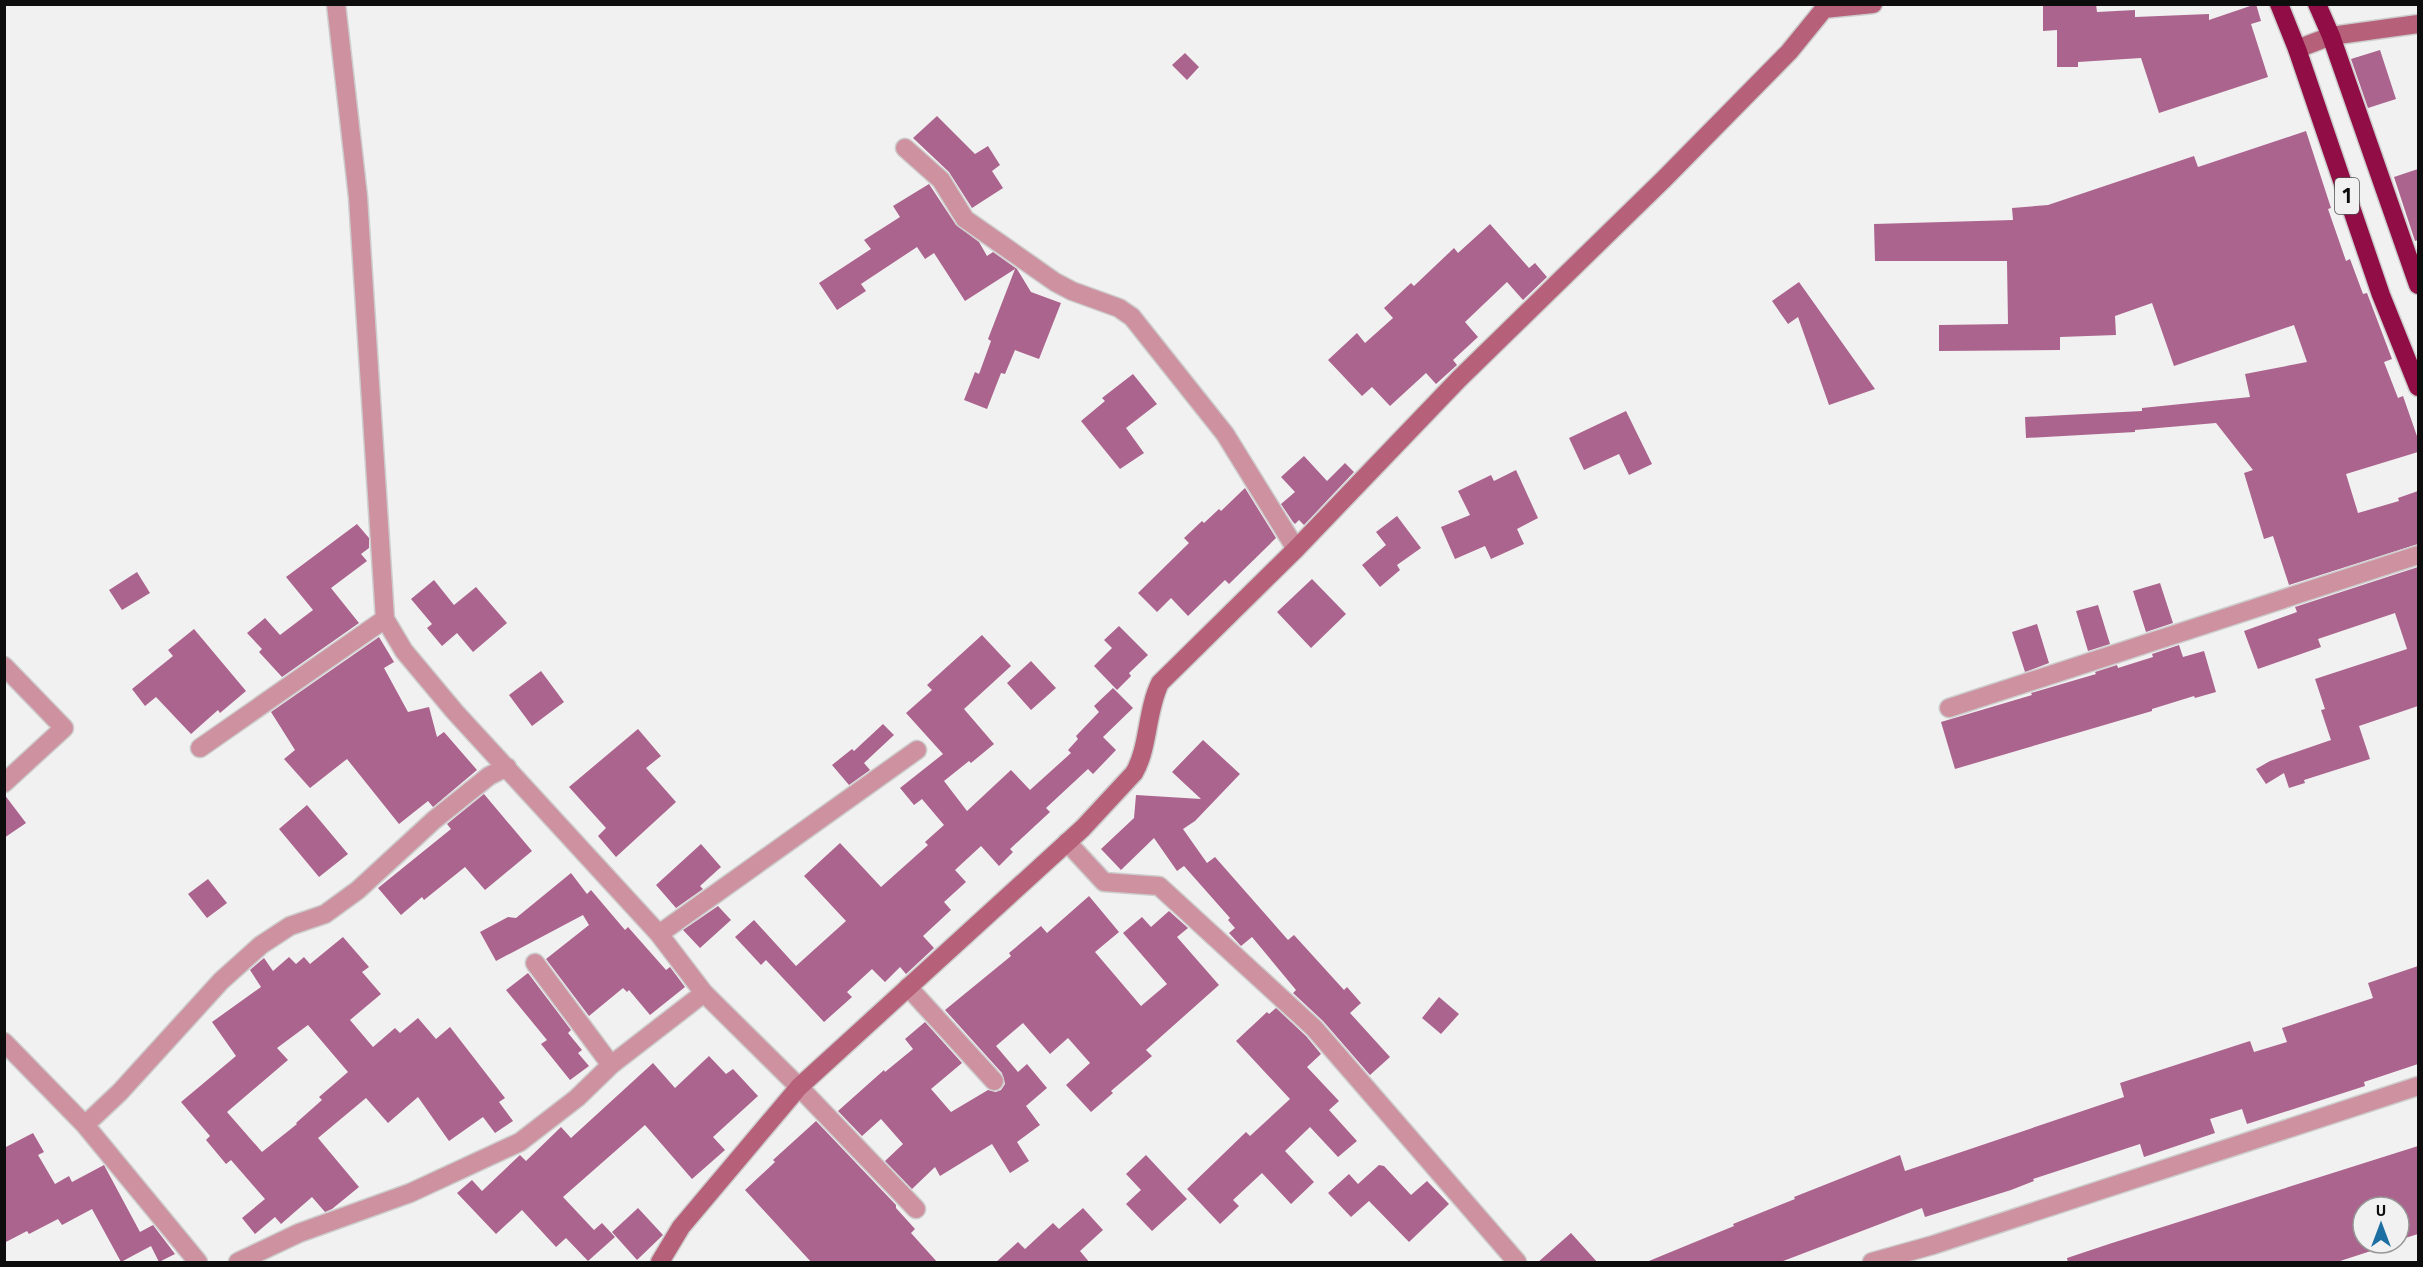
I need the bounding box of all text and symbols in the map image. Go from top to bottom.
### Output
road number: 1 [2335,178,2359,214]
north arrow [2351,1195,2411,1255]
text: U [2376,1198,2386,1222]

